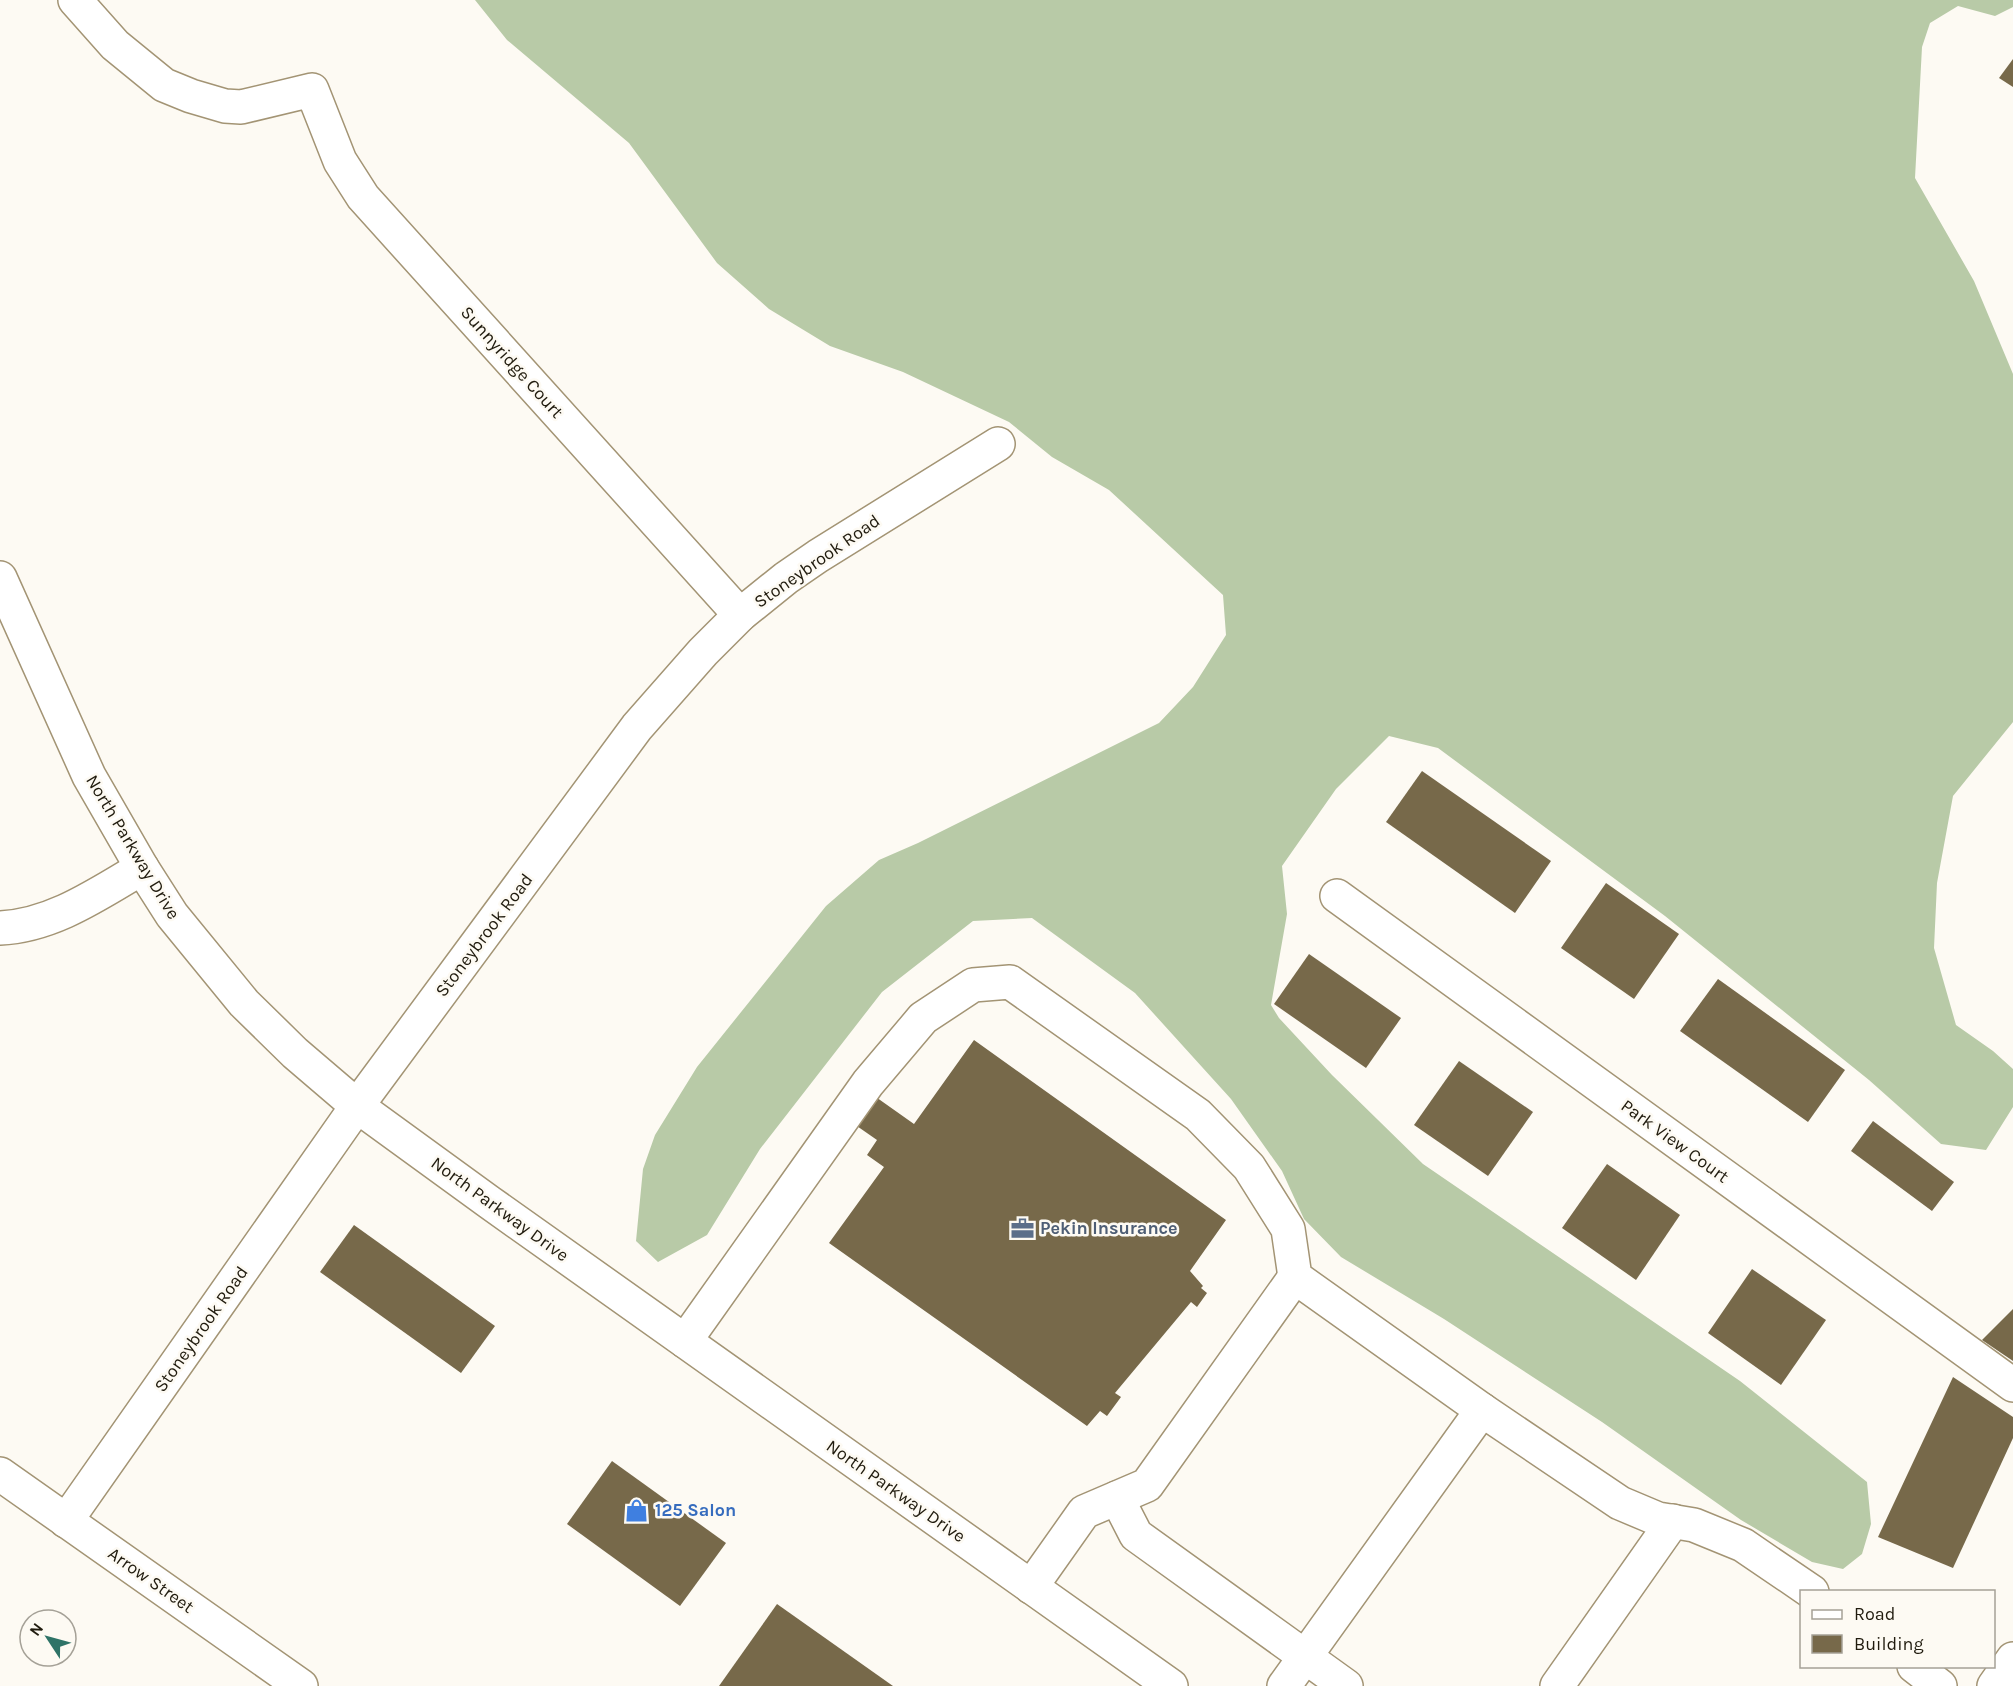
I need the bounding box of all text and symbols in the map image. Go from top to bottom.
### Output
street label: Sunnyridge Court [456,301,568,423]
street label: Stoneybrook Road [750,509,884,613]
street label: North Parkway Drive [81,771,185,923]
street label: Stoneybrook Road [430,869,538,1001]
street label: Park View Court [1617,1095,1733,1188]
street label: North Parkway Drive [427,1152,573,1266]
office icon: Pekin Insurance [1009,1215,1035,1241]
place label: Pekin Insurance [1040,1217,1178,1239]
street label: Stoneybrook Road [149,1262,253,1396]
street label: North Parkway Drive [822,1435,970,1547]
shop icon: 125 Salon [624,1497,650,1523]
place label: 125 Salon [655,1499,736,1521]
street label: Arrow Street [104,1542,198,1618]
legend [1800,1590,1995,1668]
text: Road [1854,1603,1895,1625]
north arrow [18,1608,78,1668]
text: N [25,1619,47,1640]
text: Building [1854,1633,1924,1655]

